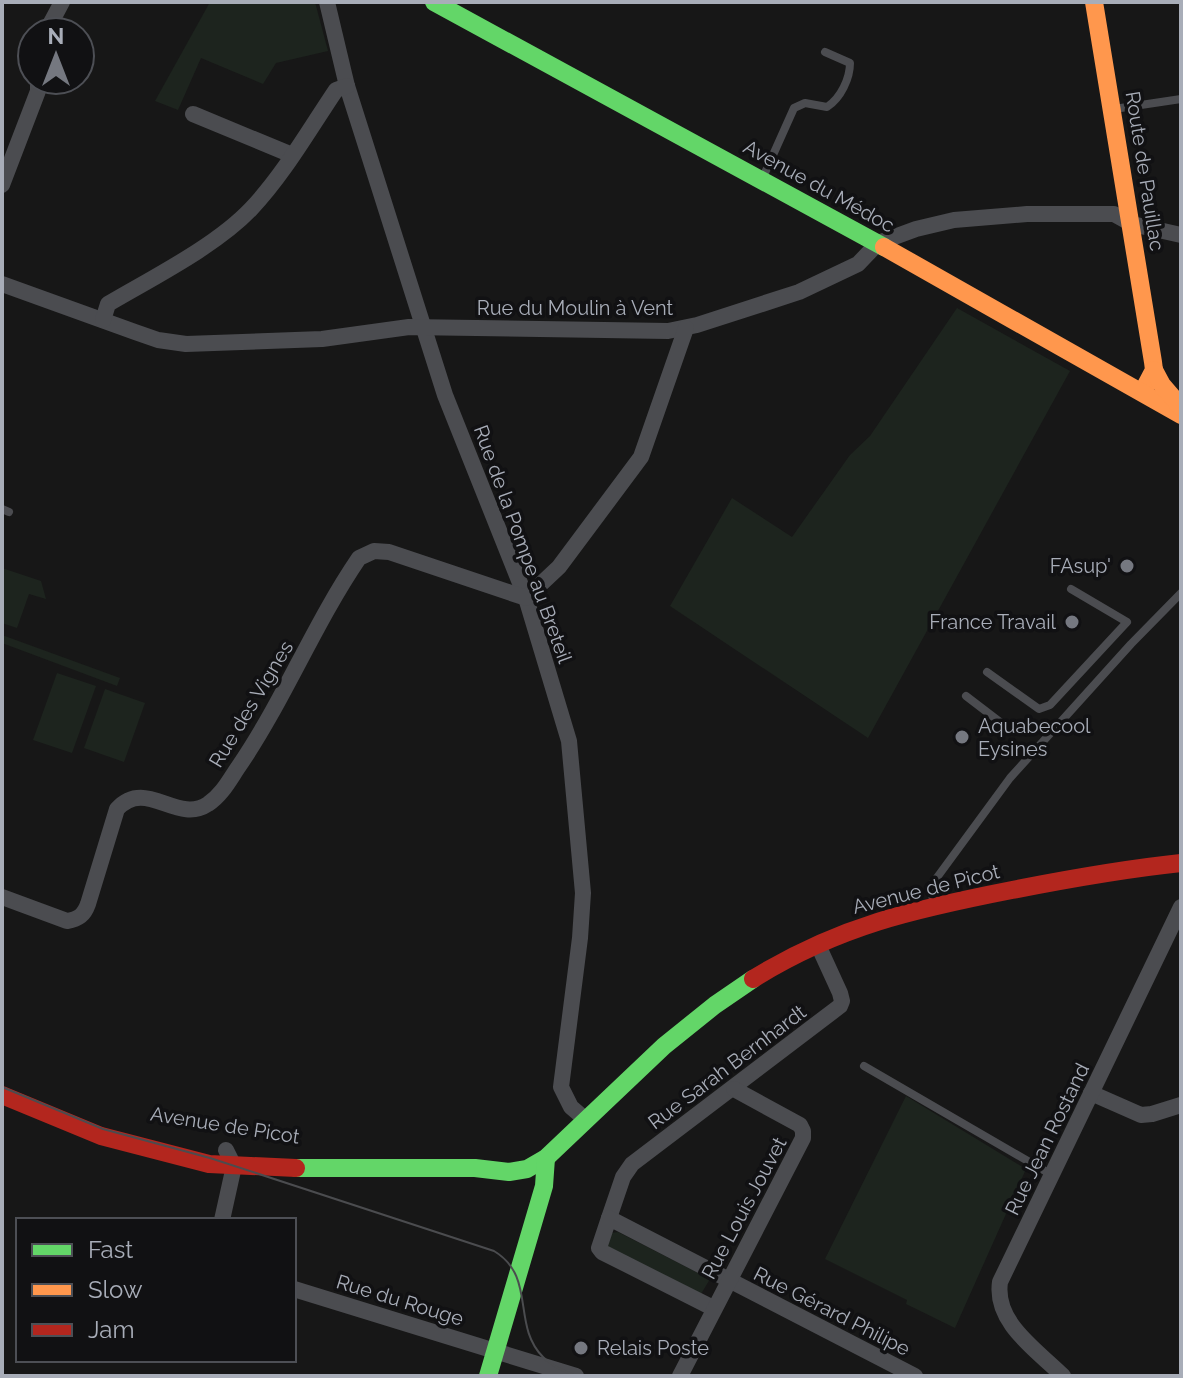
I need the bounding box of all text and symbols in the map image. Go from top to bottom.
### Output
north arrow [16,16,96,96]
text: N [48,23,64,49]
street label: Route de Pauillac [1121,89,1169,253]
street label: Avenue du Médoc [739,135,899,238]
street label: Rue du Moulin à Vent [477,296,673,320]
street label: Rue de la Pompe au Breteil [469,422,578,667]
place label: FAsup' [1050,554,1111,578]
marker: FAsup' [1118,557,1136,575]
place label: France Travail [929,610,1057,634]
marker: France Travail [1063,613,1081,631]
street label: Rue des Vignes [204,636,298,772]
place label: Aquabecool Eysines [978,714,1091,761]
marker: Aquabecool Eysines [953,728,971,746]
street label: Avenue de Picot [850,859,1002,919]
street label: Rue Sarah Bernhardt [643,1000,811,1134]
street label: Rue Jean Rostand [1000,1059,1094,1219]
street label: Avenue de Picot [149,1101,302,1149]
street label: Rue Louis Jouvet [696,1133,792,1283]
legend [16,1218,296,1362]
text: Fast [88,1235,133,1264]
street label: Rue Gérard Philipe [750,1261,914,1361]
street label: Rue du Rouge [334,1269,467,1331]
text: Slow [88,1275,143,1304]
text: Jam [88,1315,134,1344]
place label: Relais Poste [597,1336,709,1360]
marker: Relais Poste [572,1339,590,1357]

